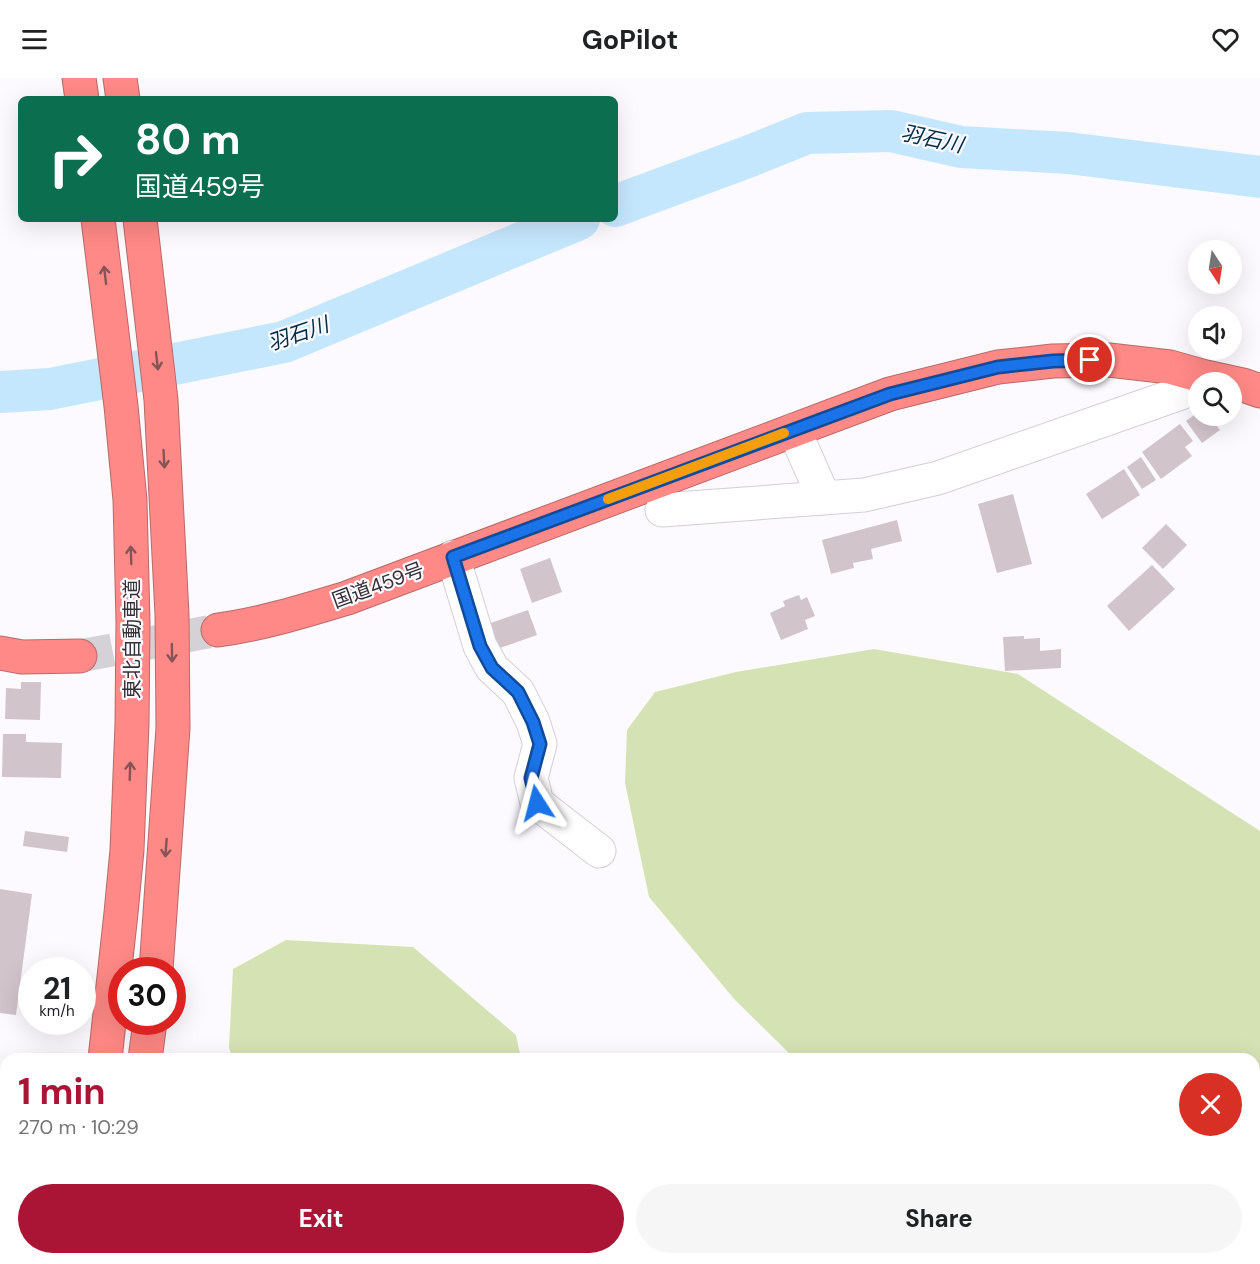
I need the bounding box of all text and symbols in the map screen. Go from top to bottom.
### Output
text: GoPilot [582,22,678,57]
icon: menu [18,23,51,56]
icon: heart [1209,23,1242,56]
text: 80 m [135,112,241,167]
water label: 羽石川 [898,119,968,160]
icon: right [36,120,114,198]
text: 国道459号 [135,169,265,204]
north arrow [1188,240,1242,294]
map controls [1188,240,1242,426]
one-way arrow [100,265,111,285]
button: sound [1188,306,1242,360]
water label: 羽石川 [264,310,334,357]
pin [1064,334,1115,385]
icon: arrive [1073,343,1106,376]
one-way arrow [152,350,163,370]
button: search [1188,372,1242,426]
one-way arrow [159,448,170,468]
one-way arrow [126,546,137,566]
street label: 国道459号 [328,556,428,614]
street label: 東北自動車道 [119,579,145,699]
one-way arrow [167,643,178,663]
one-way arrow [124,762,135,782]
position arrow [505,771,569,835]
one-way arrow [160,838,171,858]
speed limit sign: 30 [108,957,186,1035]
text: 21 [43,969,71,1008]
text: km/h [39,1001,75,1021]
text: 1 min [18,1068,106,1115]
button: close [1179,1073,1242,1136]
text: 270 m · 10:29 [18,1114,139,1140]
button: Exit [18,1184,624,1253]
button: Share [636,1184,1242,1253]

